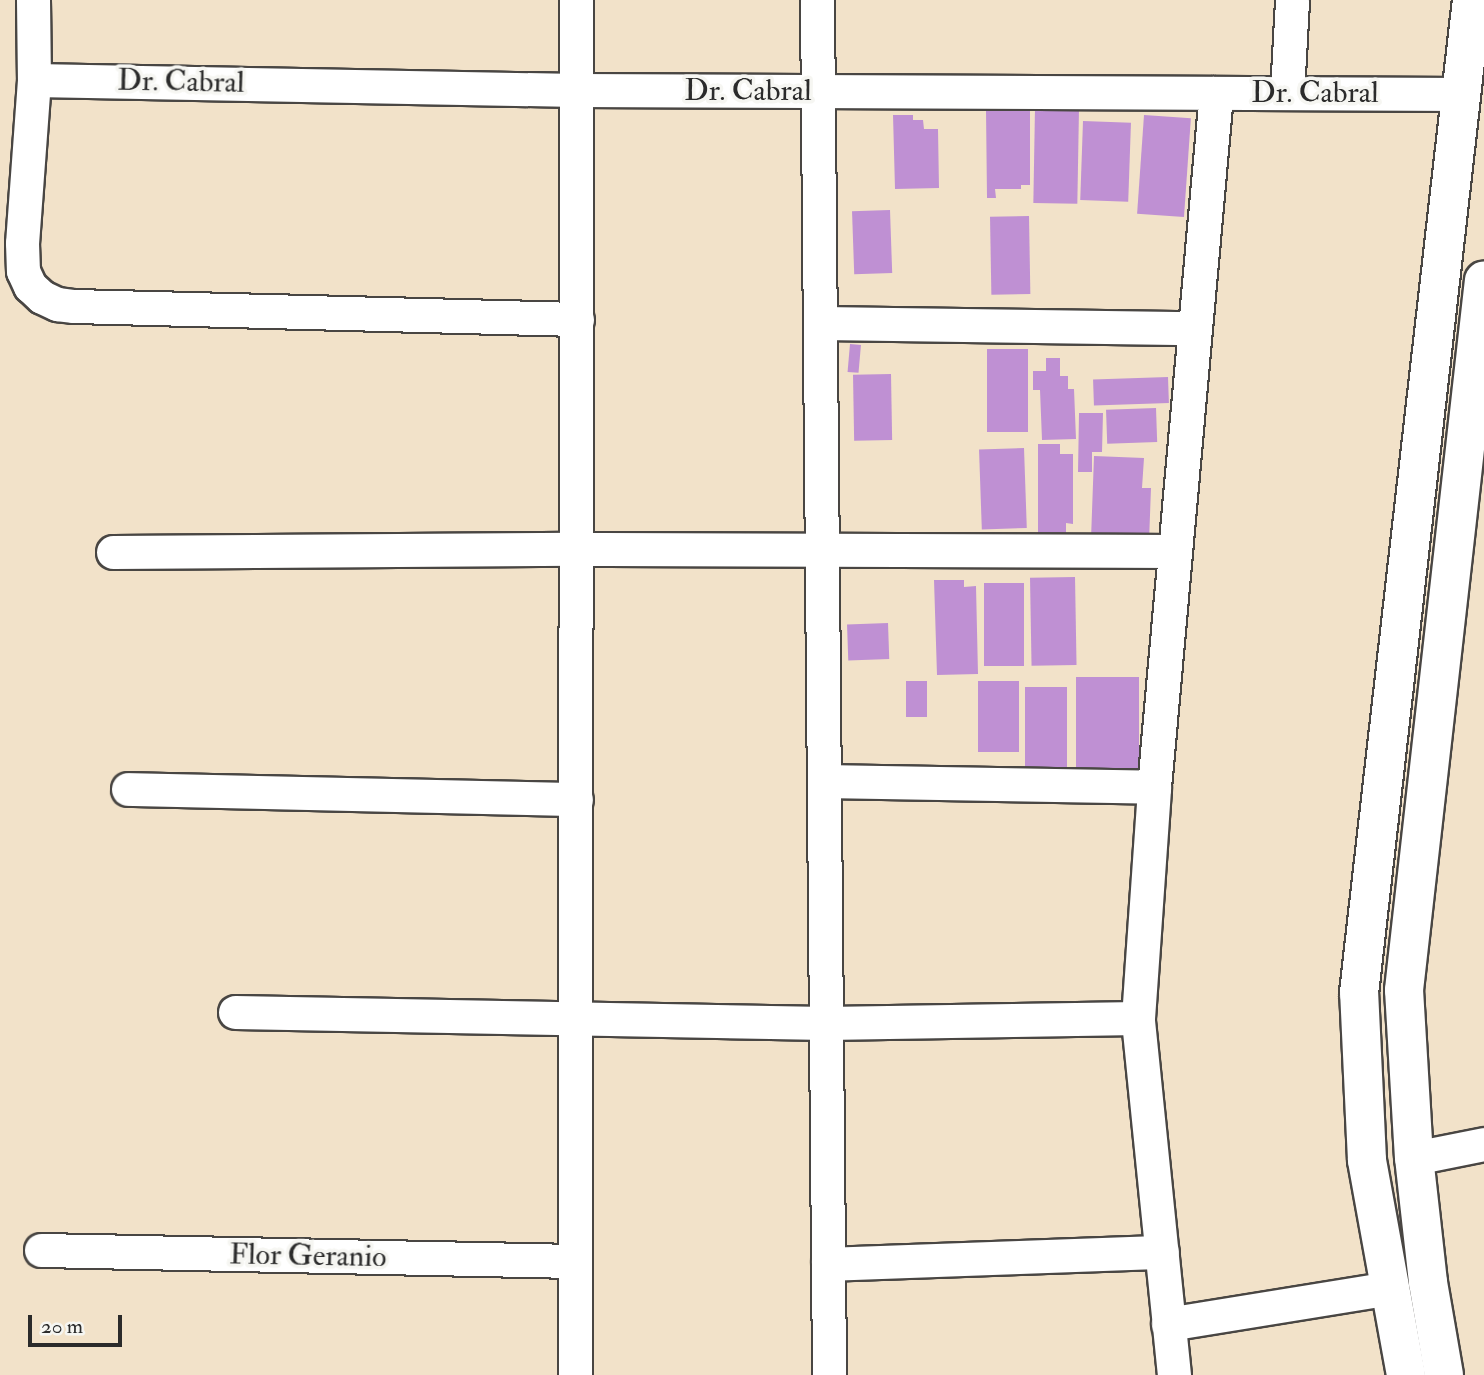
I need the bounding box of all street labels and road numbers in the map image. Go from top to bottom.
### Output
street label: Dr. Cabral [117,63,245,101]
street label: Dr. Cabral [684,73,812,109]
street label: Dr. Cabral [1251,75,1379,111]
street label: Flor Geranio [229,1237,387,1275]

